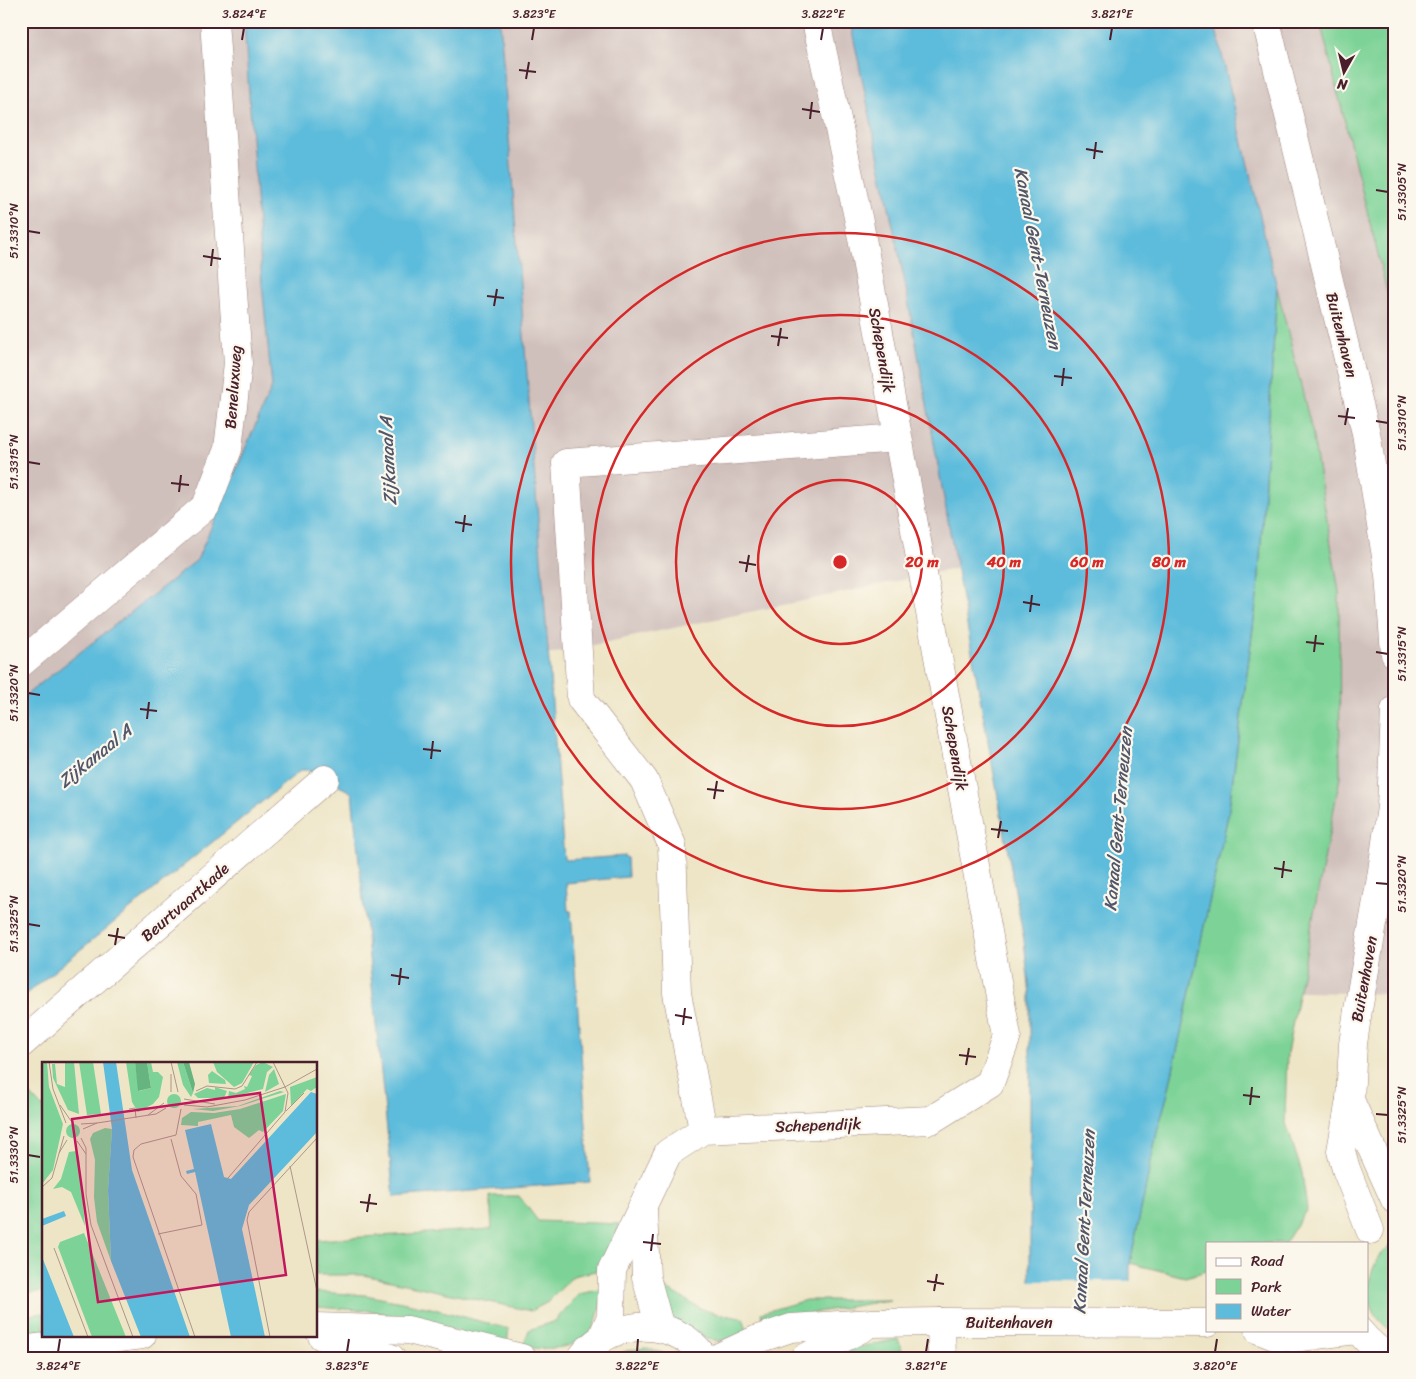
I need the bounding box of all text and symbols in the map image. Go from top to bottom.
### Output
text: 3.824°E [222,3,267,25]
text: 3.823°E [513,3,557,25]
text: 3.822°E [801,3,846,25]
text: 3.821°E [1091,3,1134,25]
north arrow [1318,48,1368,98]
text: N [1335,71,1350,98]
text: 51.3305°N [1391,162,1413,221]
water label: Kanaal Gent-Terneuzen [1005,165,1072,354]
text: 51.3310°N [3,203,25,259]
street label: Buitenhaven [1317,289,1367,381]
street label: Schependijk [860,305,904,395]
street label: Beneluxweg [216,344,250,430]
text: 51.3310°N [1391,395,1413,451]
water label: Zijkanaal A [370,414,406,506]
text: 51.3315°N [3,434,25,490]
text: 20 m [904,549,939,575]
text: 40 m [986,549,1022,575]
text: 60 m [1069,549,1104,575]
text: 80 m [1151,549,1186,575]
centre of rings [831,553,849,571]
text: 51.3315°N [1391,626,1413,682]
text: 51.3320°N [3,664,25,722]
street label: Schependijk [933,703,977,793]
water label: Zijkanaal A [50,714,141,796]
water label: Kanaal Gent-Terneuzen [1094,724,1142,912]
street label: Beurtvaartkade [134,855,236,949]
text: 51.3320°N [1391,855,1413,913]
text: 51.3325°N [3,895,25,953]
street label: Buitenhaven [1342,933,1386,1024]
inset map [42,1062,318,1336]
text: 51.3325°N [1391,1086,1413,1144]
street label: Schependijk [775,1109,862,1141]
text: 51.3330°N [3,1126,25,1183]
water label: Kanaal Gent-Terneuzen [1063,1127,1105,1315]
legend [1206,1242,1368,1332]
text: Road [1251,1248,1284,1274]
text: Park [1251,1274,1282,1300]
text: Water [1251,1298,1291,1324]
street label: Buitenhaven [965,1308,1053,1337]
text: 3.824°E [36,1355,81,1377]
text: 3.823°E [326,1355,370,1377]
text: 3.822°E [615,1355,660,1377]
text: 3.821°E [905,1355,948,1377]
text: 3.820°E [1193,1355,1238,1377]

